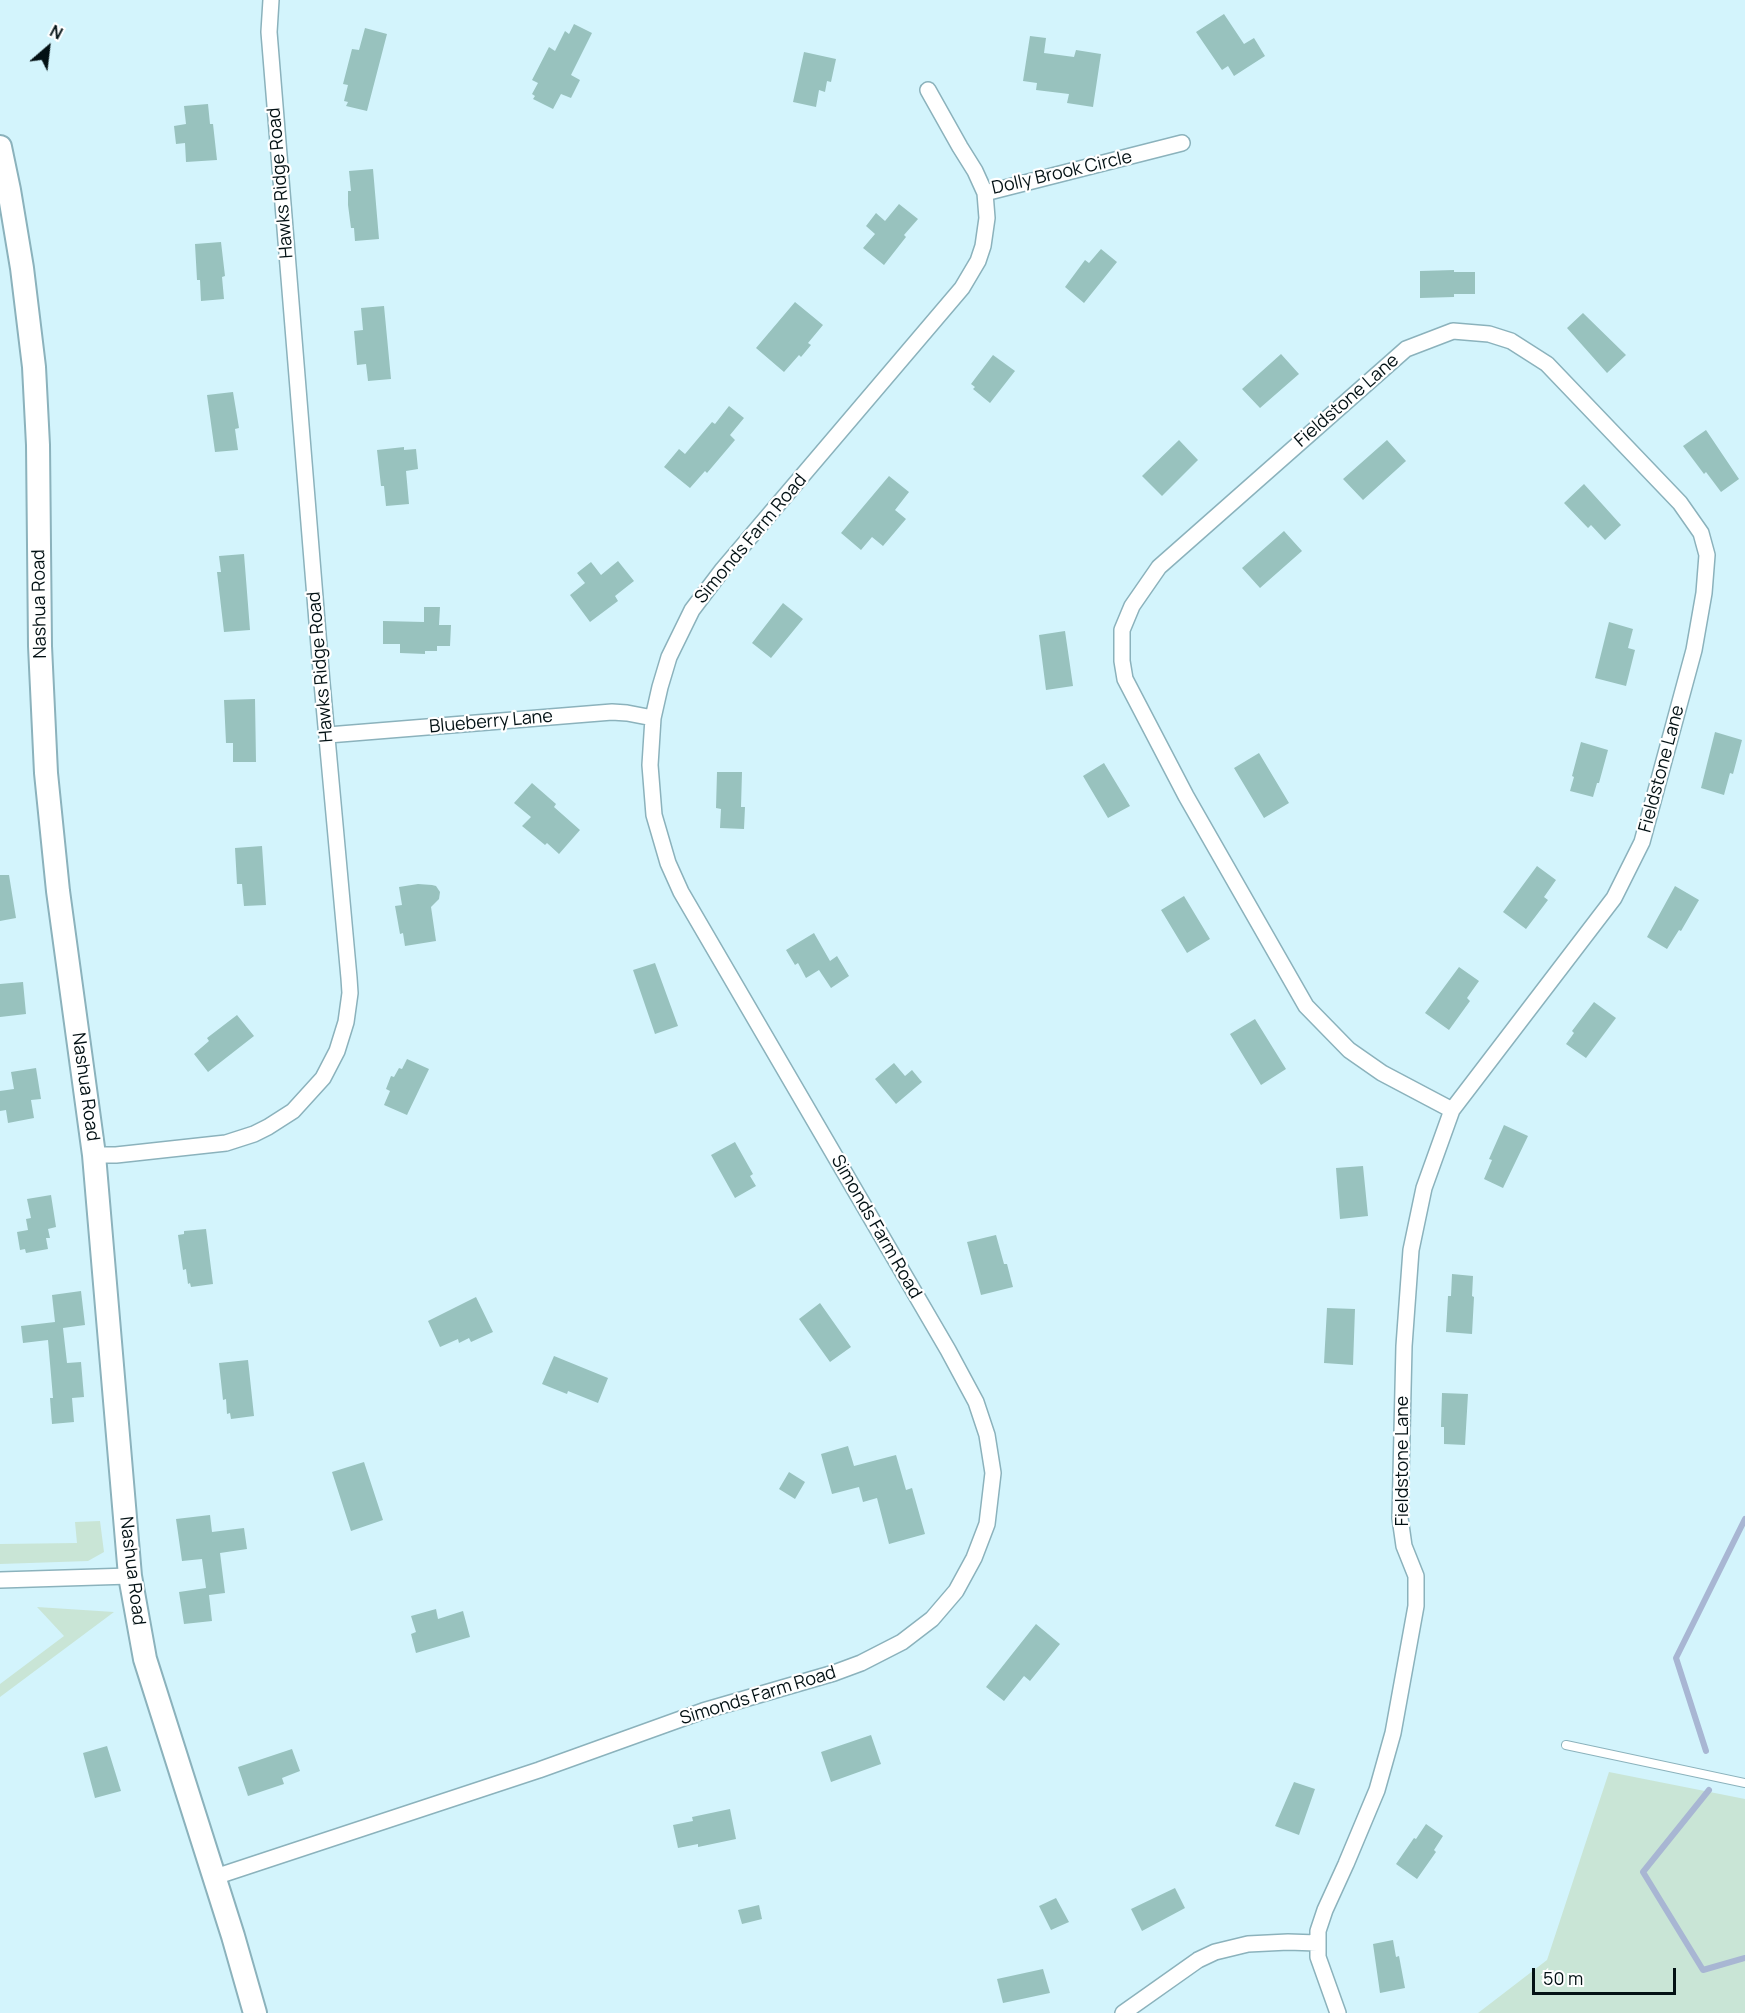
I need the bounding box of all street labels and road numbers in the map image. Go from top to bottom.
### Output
street label: Hawks Ridge Road [264,107,298,259]
street label: Dolly Brook Circle [990,146,1134,200]
street label: Fieldstone Lane [1291,350,1403,452]
street label: Simonds Farm Road [691,470,811,608]
street label: Nashua Road [28,549,52,659]
street label: Hawks Ridge Road [304,591,338,743]
street label: Fieldstone Lane [1635,703,1689,835]
street label: Blueberry Lane [428,706,554,738]
street label: Nashua Road [67,1031,103,1143]
street label: Simonds Farm Road [826,1151,926,1303]
street label: Fieldstone Lane [1392,1396,1414,1526]
street label: Nashua Road [115,1515,149,1627]
street label: Simonds Farm Road [677,1662,839,1730]

